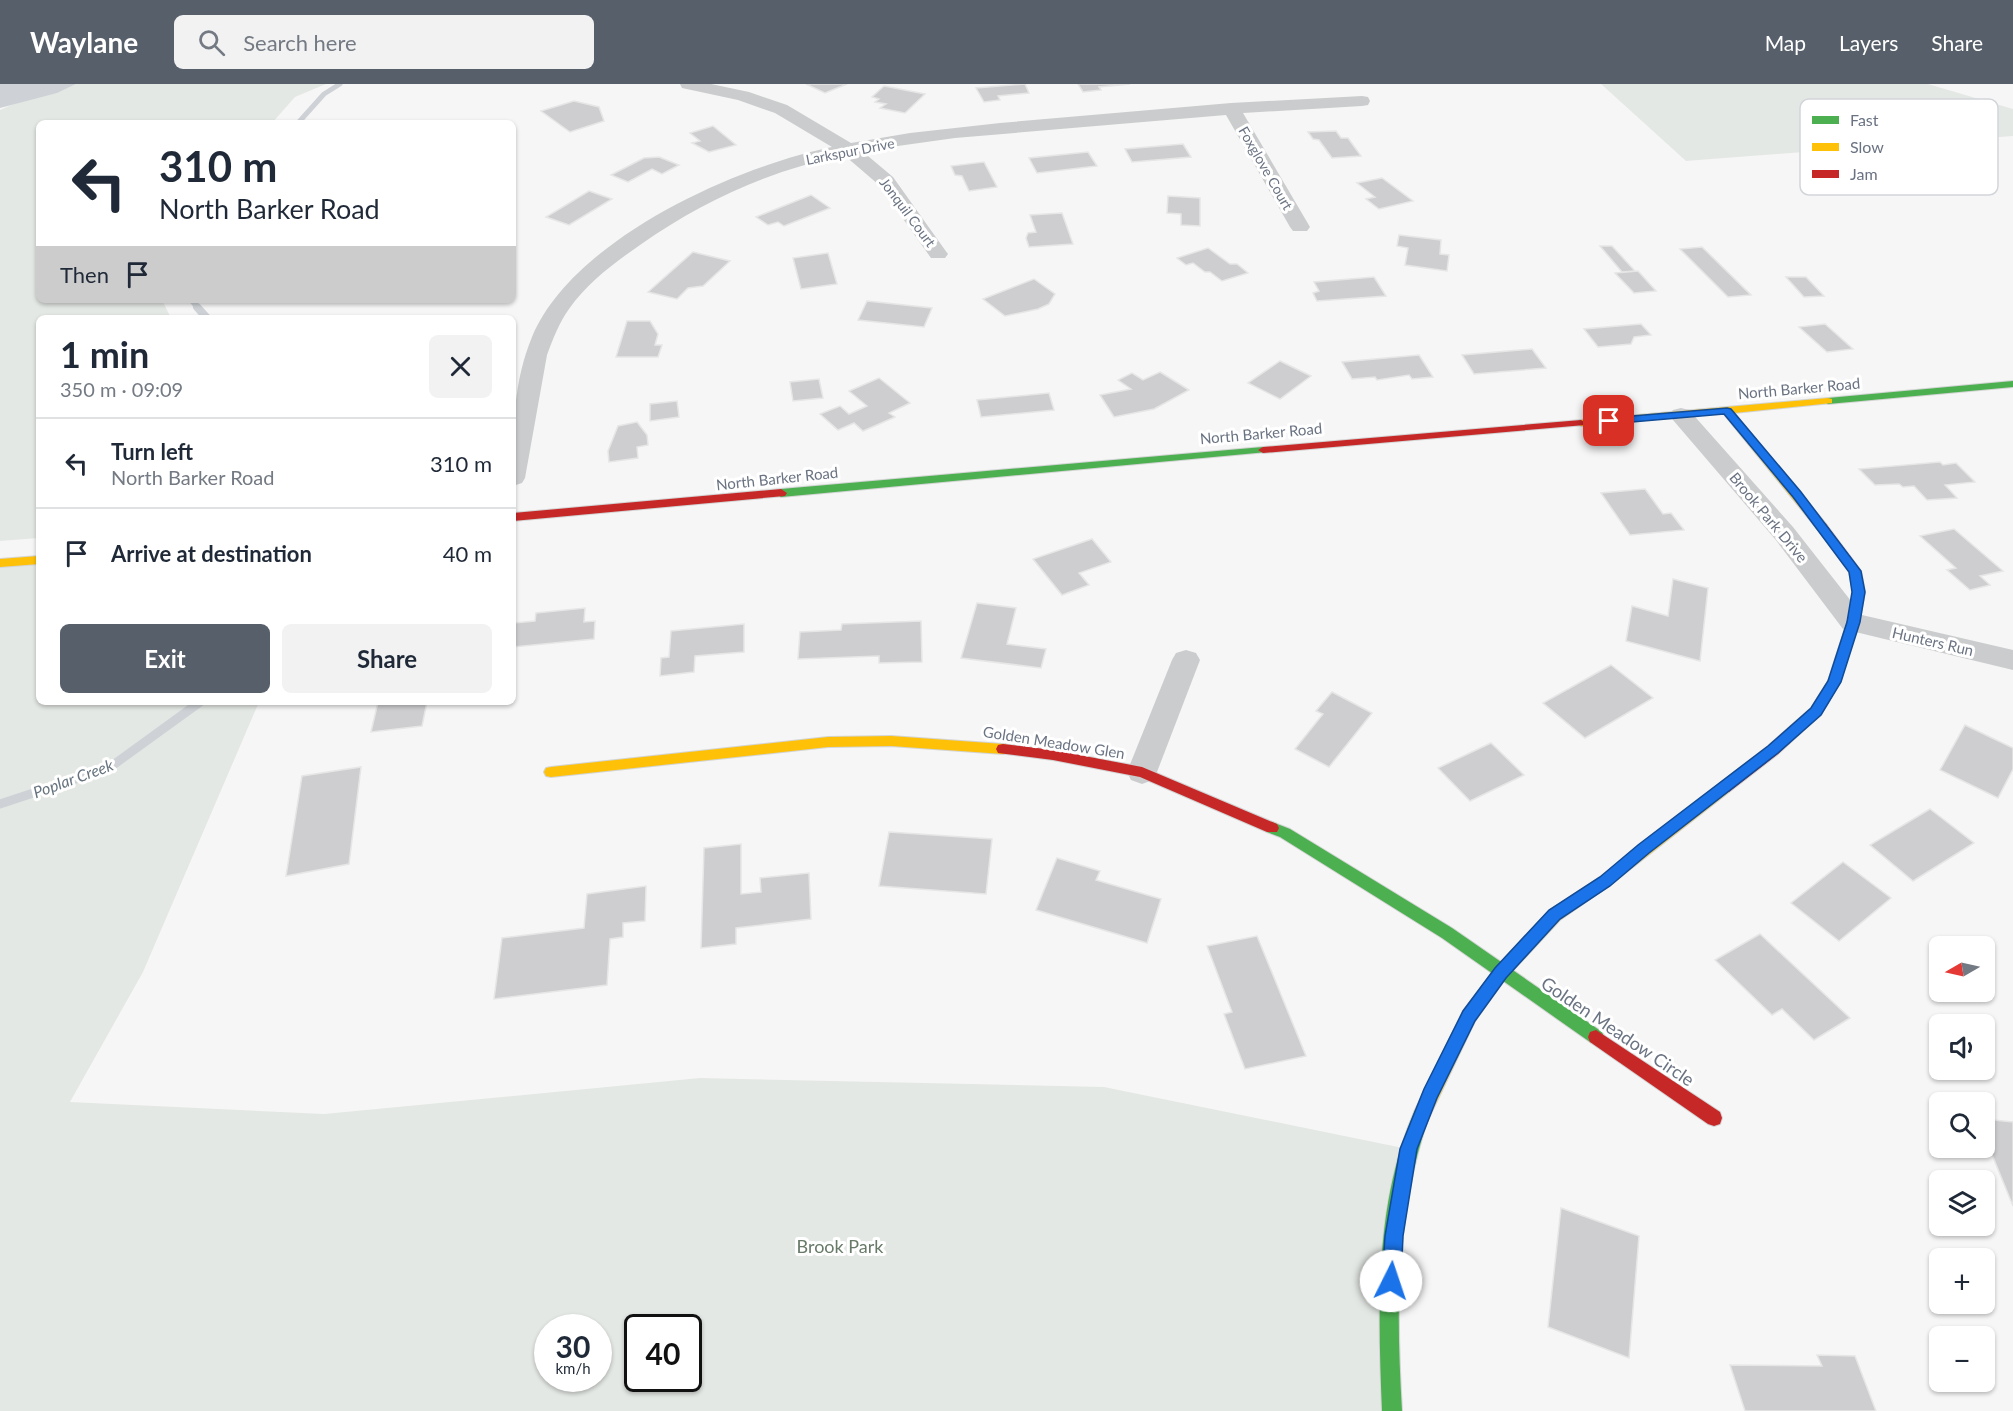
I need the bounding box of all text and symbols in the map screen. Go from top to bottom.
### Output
search box [174,15,594,69]
text: Waylane [30,25,138,59]
icon: search [195,26,228,59]
text: Search here [243,29,357,56]
text: Map [1765,30,1806,55]
text: Layers [1839,30,1898,55]
text: Share [1931,30,1983,55]
legend [1800,99,1998,195]
text: Fast [1850,110,1879,129]
street label: Foxglove Court [1235,123,1297,213]
street label: Larkspur Drive [804,134,896,168]
text: Slow [1850,137,1884,156]
text: 310 m [159,141,277,191]
icon: left [60,144,138,222]
text: Jam [1850,164,1878,183]
street label: Jonquil Court [876,174,940,250]
text: North Barker Road [159,192,380,225]
icon: arrive [121,258,154,291]
text: Then [60,261,109,288]
text: 1 min [60,332,149,376]
button: close [429,335,492,398]
street label: North Barker Road [1737,374,1861,402]
text: 350 m · 09:09 [60,377,183,401]
pin [1583,395,1634,446]
icon: arrive [1592,404,1625,437]
street label: North Barker Road [1199,419,1323,447]
text: Turn left [111,438,193,465]
icon: left [60,447,93,480]
text: 310 m [430,450,492,477]
street label: North Barker Road [715,463,839,493]
text: North Barker Road [111,465,275,489]
street label: Brook Park Drive [1726,468,1812,566]
icon: arrive [60,537,93,570]
text: Arrive at destination [111,540,312,567]
text: 40 m [443,540,492,567]
street label: Hunters Run [1891,623,1975,659]
button: Exit [60,624,270,693]
button: Share [282,624,492,693]
street label: Golden Meadow Glen [982,722,1126,762]
water label: Poplar Creek [30,755,116,801]
north arrow [1929,936,1995,1002]
map controls [1929,936,1995,1392]
street label: Golden Meadow Circle [1537,972,1699,1090]
button: sound [1929,1014,1995,1080]
button: search [1929,1092,1995,1158]
button: layers [1929,1170,1995,1236]
park label: Brook Park [797,1235,884,1257]
button: + [1929,1248,1995,1314]
position arrow [1359,1249,1423,1313]
speed limit sign: 40 [624,1314,702,1392]
button: − [1929,1326,1995,1392]
text: 30 [556,1328,590,1364]
text: km/h [555,1359,591,1377]

